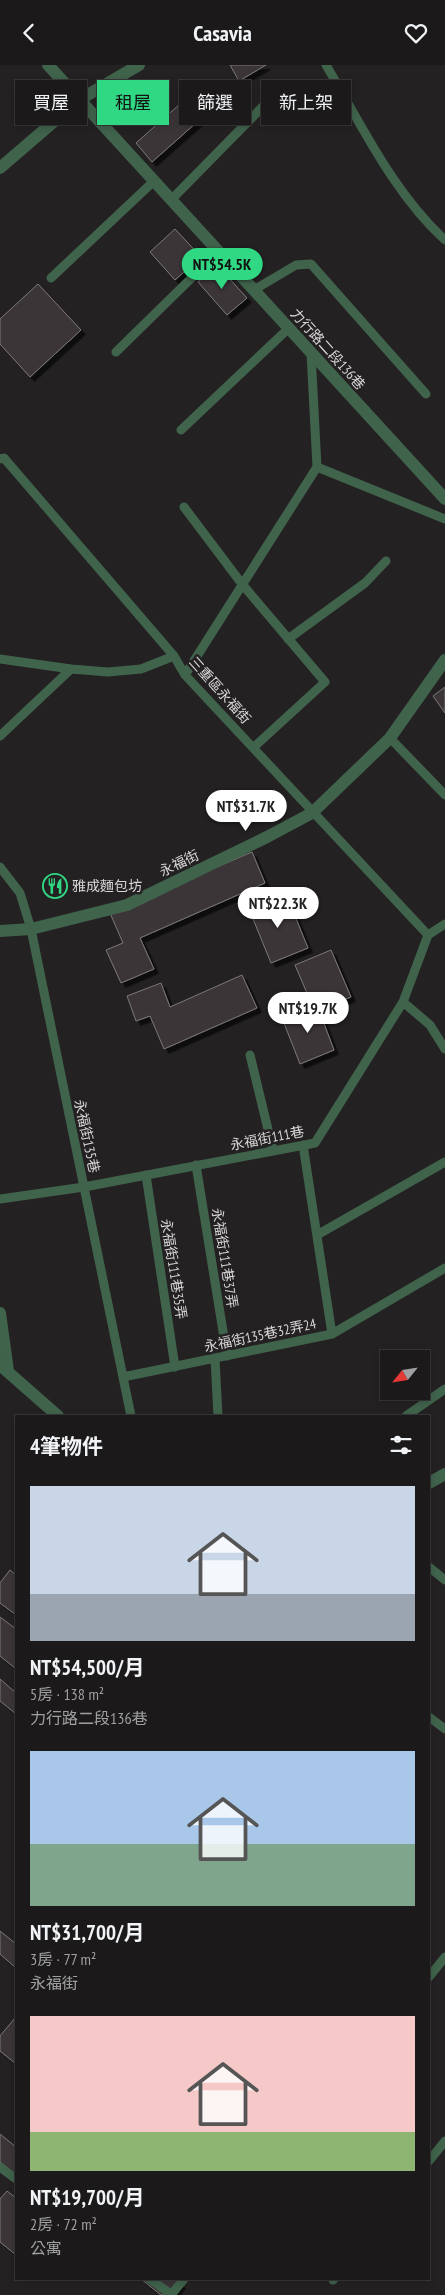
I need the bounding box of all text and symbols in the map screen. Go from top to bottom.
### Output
icon: back [15,19,43,47]
text: Casavia [193,19,252,47]
icon: heart [402,19,430,47]
chip: 買屋 [15,80,87,125]
chip: 租屋 [97,80,169,125]
chip: 篩選 [179,80,251,125]
chip: 新上架 [261,80,351,125]
pin: NT$54.5K [170,247,274,290]
text: NT$54.5K [193,254,251,274]
street label: 力行路二段136巷 [287,305,369,393]
street label: 三重區永福街 [185,653,255,727]
pin: NT$31.7K [194,789,298,832]
text: NT$31.7K [217,796,275,816]
street label: 永福街 [156,846,202,880]
restaurant icon: 雅成麵包坊 [42,873,68,899]
place label: 雅成麵包坊 [72,877,142,895]
pin: NT$22.3K [226,887,330,929]
text: NT$22.3K [249,893,307,913]
pin: NT$19.7K [256,991,360,1034]
text: NT$19.7K [279,998,337,1018]
street label: 永福街135巷 [70,1097,104,1175]
street label: 永福街111巷 [229,1122,305,1154]
street label: 永福街111巷37弄 [208,1206,242,1310]
street label: 永福街111巷35弄 [157,1217,191,1321]
street label: 永福街135巷32弄24 [202,1314,318,1356]
north arrow [380,1350,430,1400]
map controls [380,1350,430,1400]
icon: filters [387,1431,415,1459]
text: 4筆物件 [30,1433,103,1460]
icon: home [178,1519,268,1609]
text: NT$54,500/月 [30,1654,144,1681]
text: 5房 · 138 m² [30,1684,104,1704]
text: 力行路二段136巷 [30,1708,148,1728]
icon: home [178,1784,268,1874]
text: NT$31,700/月 [30,1919,144,1946]
text: 3房 · 77 m² [30,1949,96,1969]
text: 永福街 [30,1973,78,1993]
icon: home [178,2049,268,2139]
text: NT$19,700/月 [30,2184,144,2211]
text: 2房 · 72 m² [30,2214,97,2234]
text: 公寓 [30,2238,62,2258]

